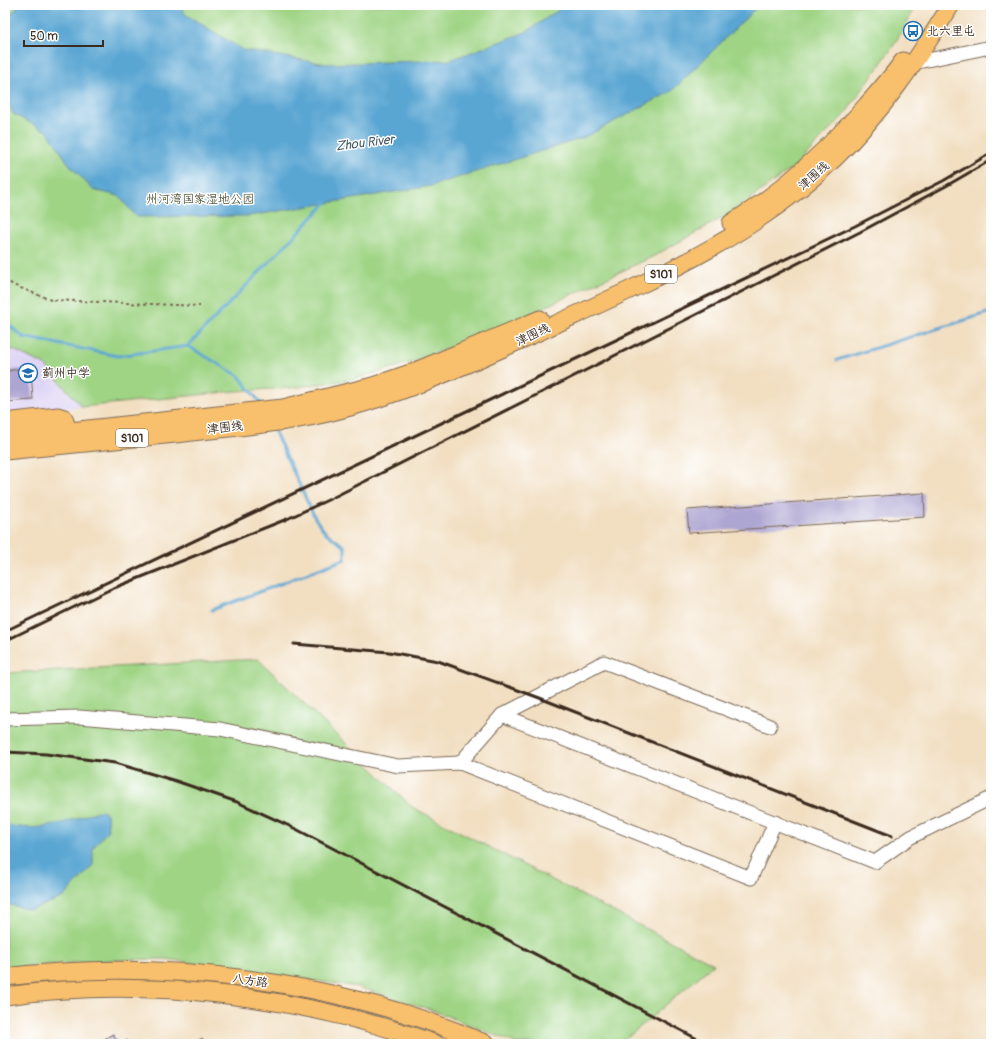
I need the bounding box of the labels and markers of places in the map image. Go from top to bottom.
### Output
bus stop icon: 北六里屯 [902,20,924,42]
place label: 北六里屯 [927,24,975,39]
school or university icon: 蓟州中学 [17,362,39,384]
place label: 蓟州中学 [42,366,90,381]

